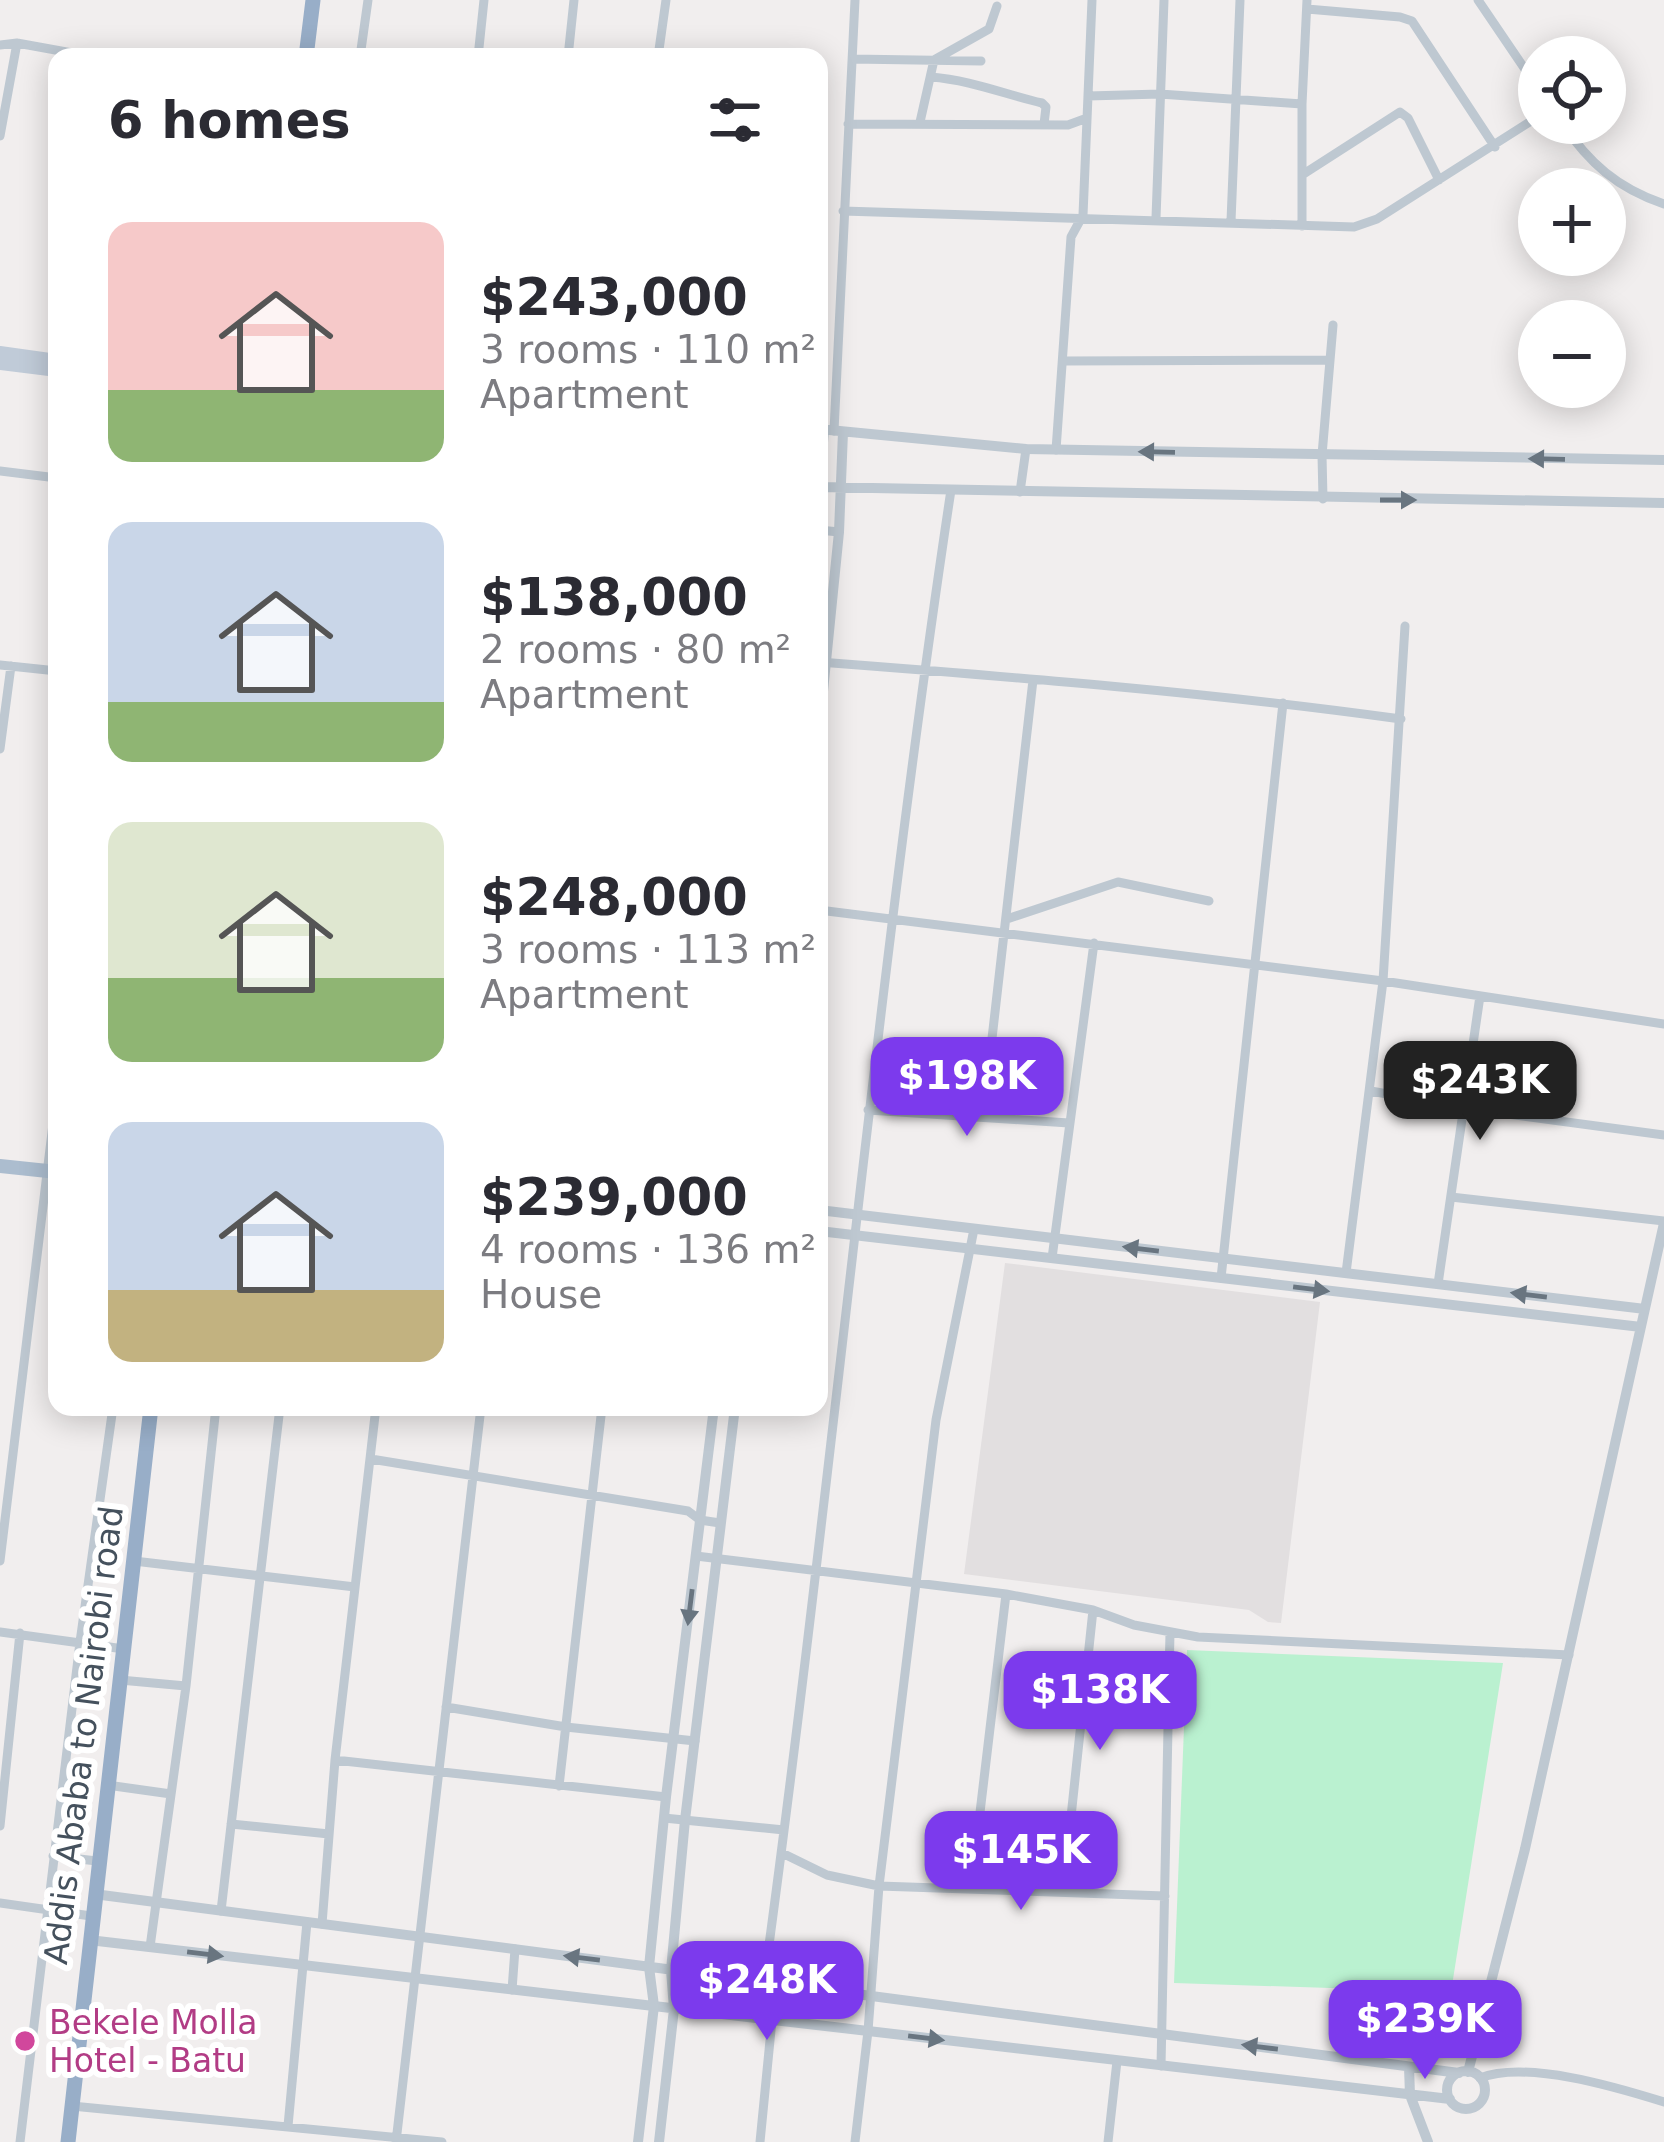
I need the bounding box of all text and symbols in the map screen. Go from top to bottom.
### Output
map controls [1518,36,1626,408]
button: locate [1518,36,1626,144]
icon: filters [702,87,768,153]
text: 6 homes [108,91,351,150]
button: + [1518,168,1626,276]
text: $243,000 [480,268,748,327]
icon: home [204,270,348,414]
button: − [1518,300,1626,408]
text: 3 rooms · 110 m² [480,327,816,372]
text: Apartment [480,372,689,417]
one-way arrow [1137,442,1175,462]
one-way arrow [1527,449,1565,468]
one-way arrow [1380,490,1418,510]
text: $138,000 [480,568,748,627]
icon: home [204,570,348,714]
text: 2 rooms · 80 m² [480,627,791,672]
text: Apartment [480,672,689,717]
text: $248,000 [480,868,748,927]
icon: home [204,870,348,1014]
text: 3 rooms · 113 m² [480,927,816,972]
text: Apartment [480,972,689,1017]
pin: $198K [883,1037,1051,1139]
pin: $243K [1396,1041,1564,1143]
text: $198K [898,1053,1036,1098]
text: $243K [1411,1057,1549,1102]
text: $239,000 [480,1168,748,1227]
icon: home [204,1170,348,1314]
text: 4 rooms · 136 m² [480,1227,816,1272]
one-way arrow [1122,1239,1159,1258]
text: House [480,1272,602,1317]
one-way arrow [1293,1279,1330,1298]
one-way arrow [1509,1285,1547,1304]
street label: Addis Ababa to Nairobi road [36,1504,131,1967]
one-way arrow [680,1588,699,1626]
pin: $138K [1016,1651,1184,1753]
text: $138K [1031,1667,1169,1712]
pin: $145K [937,1811,1105,1913]
text: $145K [952,1827,1090,1872]
pin: $248K [683,1941,851,2043]
one-way arrow [187,1944,224,1963]
one-way arrow [562,1948,600,1967]
text: $248K [698,1957,836,2002]
pin: $239K [1341,1980,1509,2082]
text: $239K [1356,1996,1494,2041]
place label: Bekele Molla Hotel - Batu [49,2003,257,2080]
marker: Bekele Molla Hotel - Batu [12,2028,38,2054]
one-way arrow [908,2029,945,2048]
one-way arrow [1241,2037,1278,2056]

